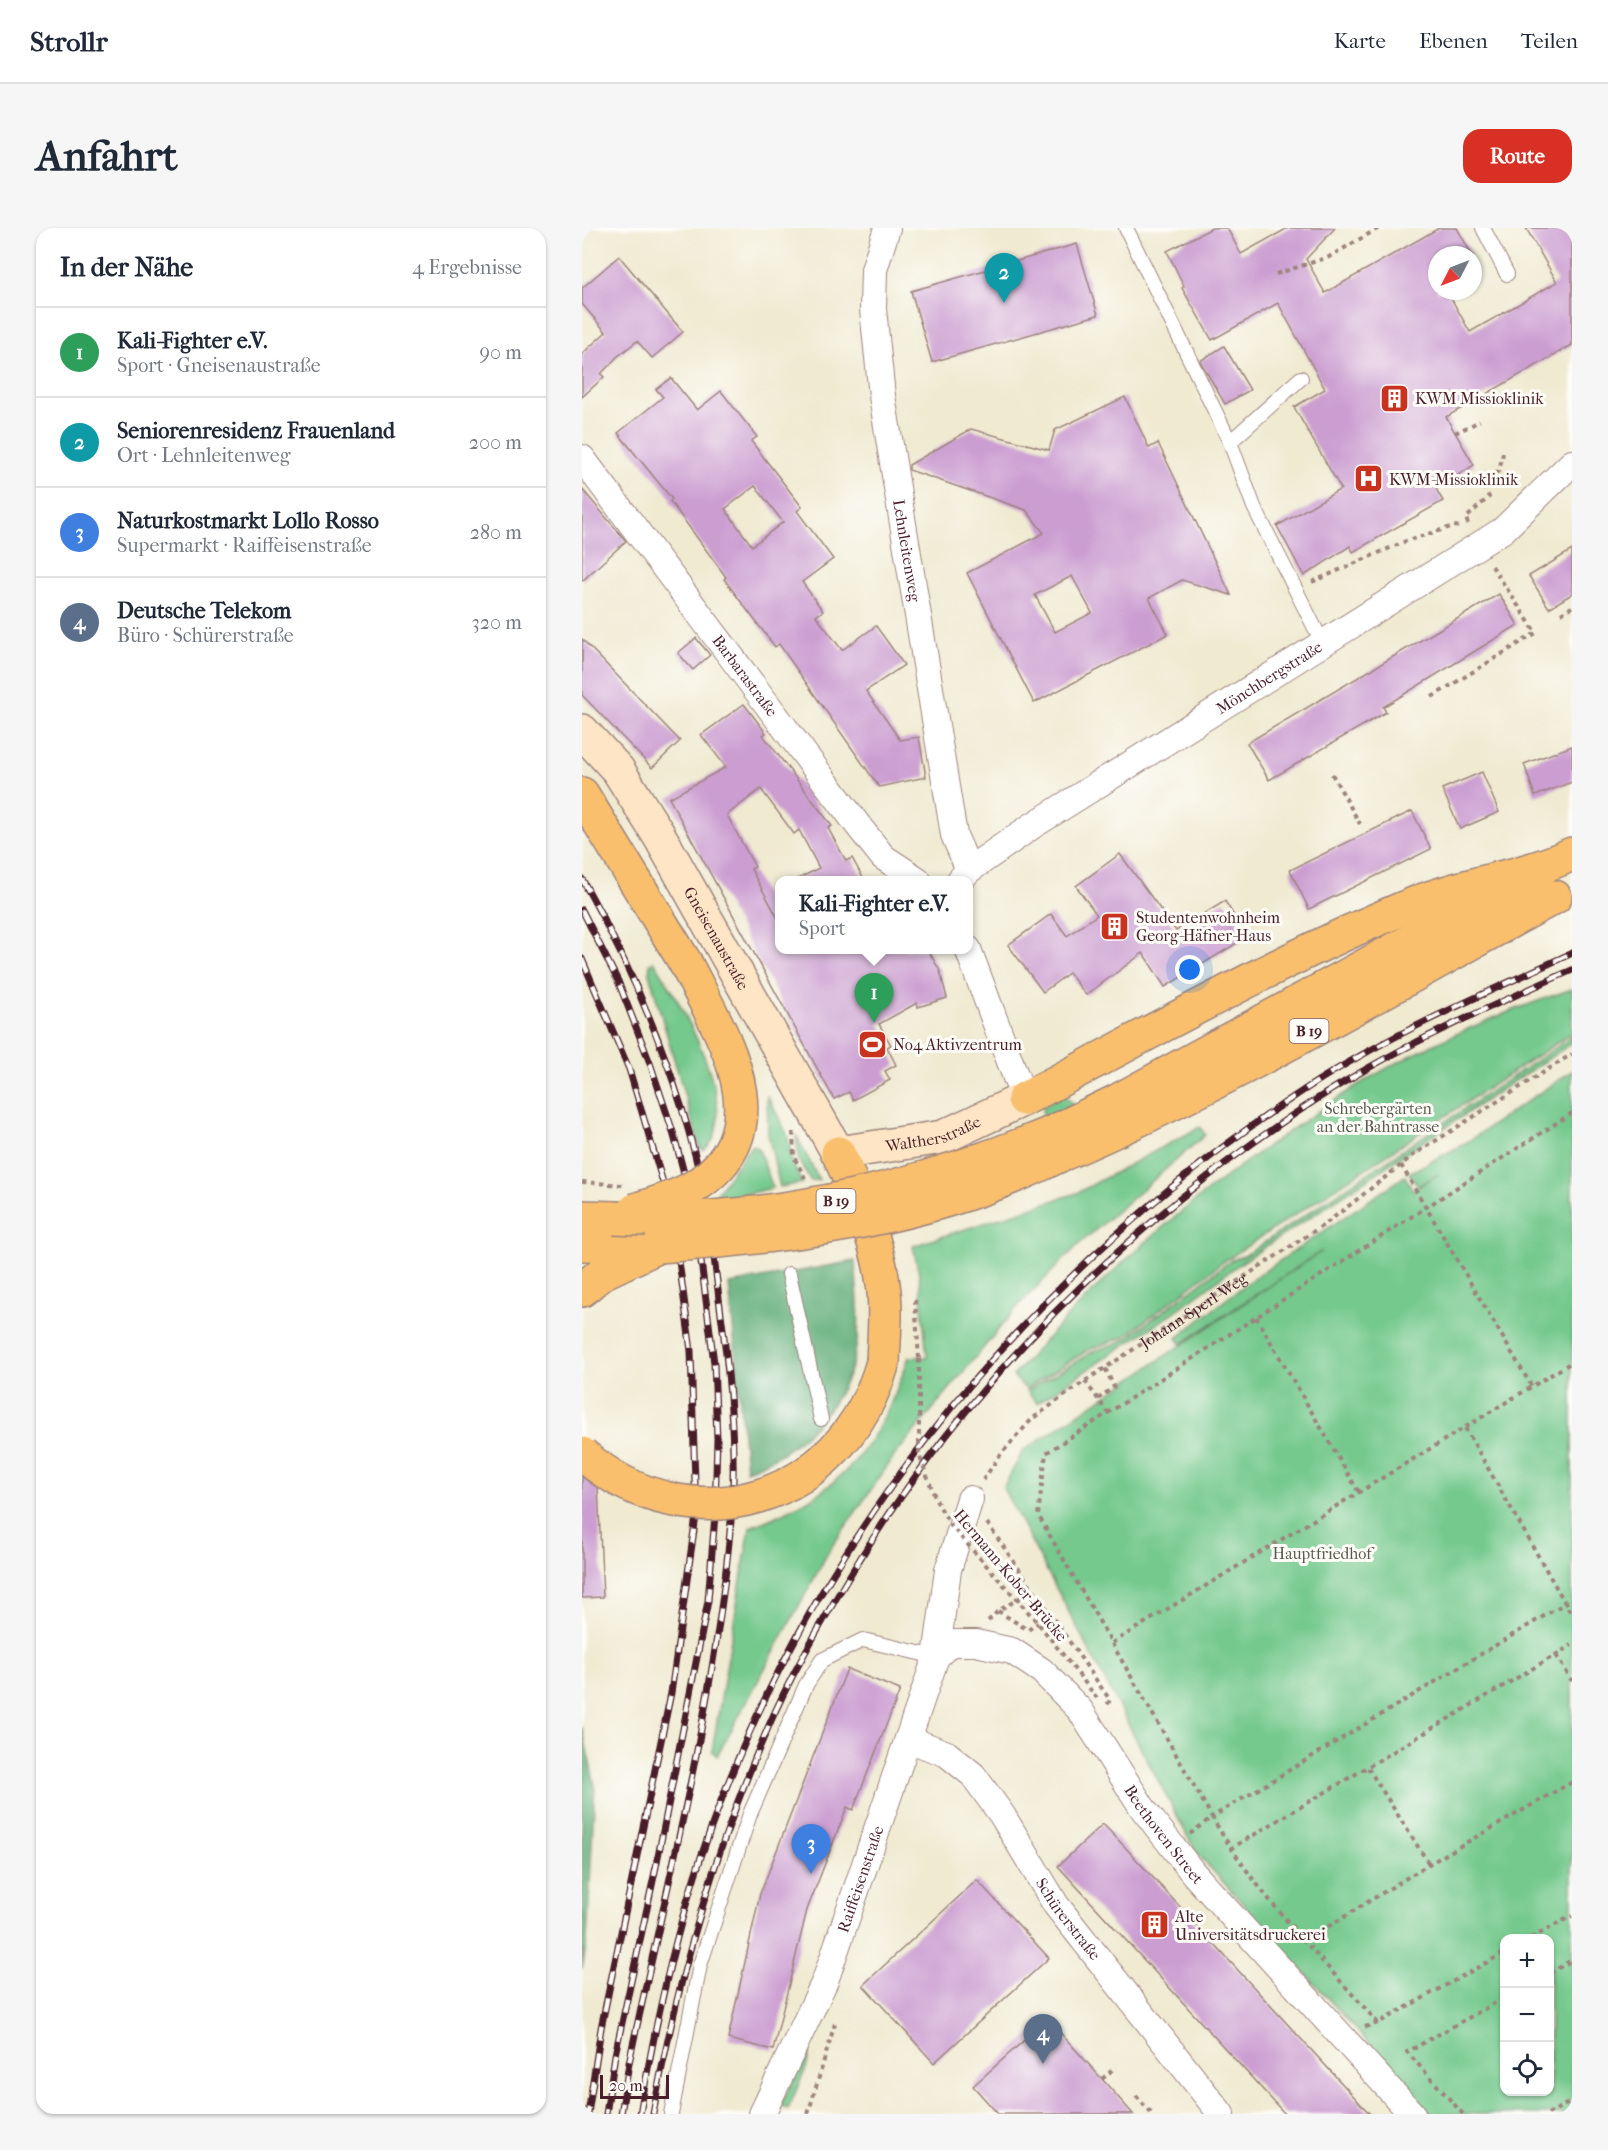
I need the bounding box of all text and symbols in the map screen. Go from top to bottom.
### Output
text: Strollr [30,25,108,58]
text: Karte [1334,29,1386,53]
text: Ebenen [1419,29,1488,53]
text: Teilen [1521,29,1578,53]
button: Route [1463,129,1572,183]
text: Anfahrt [36,132,178,181]
north arrow [1428,246,1482,300]
text: In der Nähe [60,252,193,283]
pin: 2 [984,254,1024,303]
text: 4 Ergebnisse [412,256,522,279]
text: Kali-Fighter e.V. [117,328,267,354]
text: 1 [76,341,83,364]
text: 90 m [480,341,522,364]
text: Sport · Gneisenaustraße [117,354,321,377]
building icon: KWM Missioklinik [1378,382,1410,414]
place label: KWM Missioklinik [1415,389,1544,408]
text: Seniorenresidenz Frauenland [117,418,395,444]
text: 2 [74,431,85,454]
text: 200 m [469,431,522,454]
text: Ort · Lehnleitenweg [117,444,290,467]
hospital icon: KWM-Missioklinik [1352,463,1384,495]
place label: KWM-Missioklinik [1389,470,1519,489]
street label: Lehnleitenweg [889,498,925,604]
text: Naturkostmarkt Lollo Rosso [117,508,379,534]
text: 3 [75,521,84,544]
text: 280 m [470,521,522,544]
text: Supermarkt · Raiffeisenstraße [117,534,372,557]
text: Deutsche Telekom [117,598,291,624]
text: 4 [74,611,85,634]
text: 320 m [472,611,522,634]
text: Büro · Schürerstraße [117,624,294,647]
street label: Barbarastraße [708,631,782,720]
street label: Mönchbergstraße [1212,637,1326,718]
popup [775,876,973,954]
street label: Gneisenaustraße [680,883,753,993]
text: Kali-Fighter e.V. [799,891,949,917]
place label: Studentenwohnheim Georg-Häfner-Haus [1136,908,1281,945]
building icon: Studentenwohnheim Georg-Häfner-Haus [1099,910,1131,942]
text: Sport [799,917,846,940]
your location [1175,955,1204,984]
pin: 1 [854,974,894,1023]
road number: B 19 [1290,1019,1328,1043]
sports icon: No4 Aktivzentrum [856,1028,888,1060]
place label: No4 Aktivzentrum [893,1035,1022,1054]
park label: Schrebergärten an der Bahntrasse [1317,1099,1439,1136]
street label: Waltherstraße [883,1112,984,1156]
road number: B 19 [816,1189,856,1213]
street label: Johann-Sperl-Weg [1135,1268,1251,1354]
street label: Hermann-Kober-Brücke [950,1505,1071,1645]
park label: Hauptfriedhof [1273,1544,1375,1563]
street label: Beethoven Street [1120,1781,1207,1888]
street label: Raiffeisenstraße [833,1823,888,1935]
pin: 3 [792,1824,830,1874]
street label: Schürerstraße [1032,1875,1105,1964]
place label: Alte Universitätsdruckerei [1174,1907,1326,1944]
building icon: Alte Universitätsdruckerei [1138,1909,1170,1941]
map controls [1500,1934,1554,2096]
button: + [1500,1934,1554,1988]
button: − [1500,1988,1554,2042]
pin: 4 [1024,2014,1062,2064]
button: locate [1500,2042,1554,2096]
scale bar [600,2072,669,2100]
text: 20 m [609,2076,643,2095]

